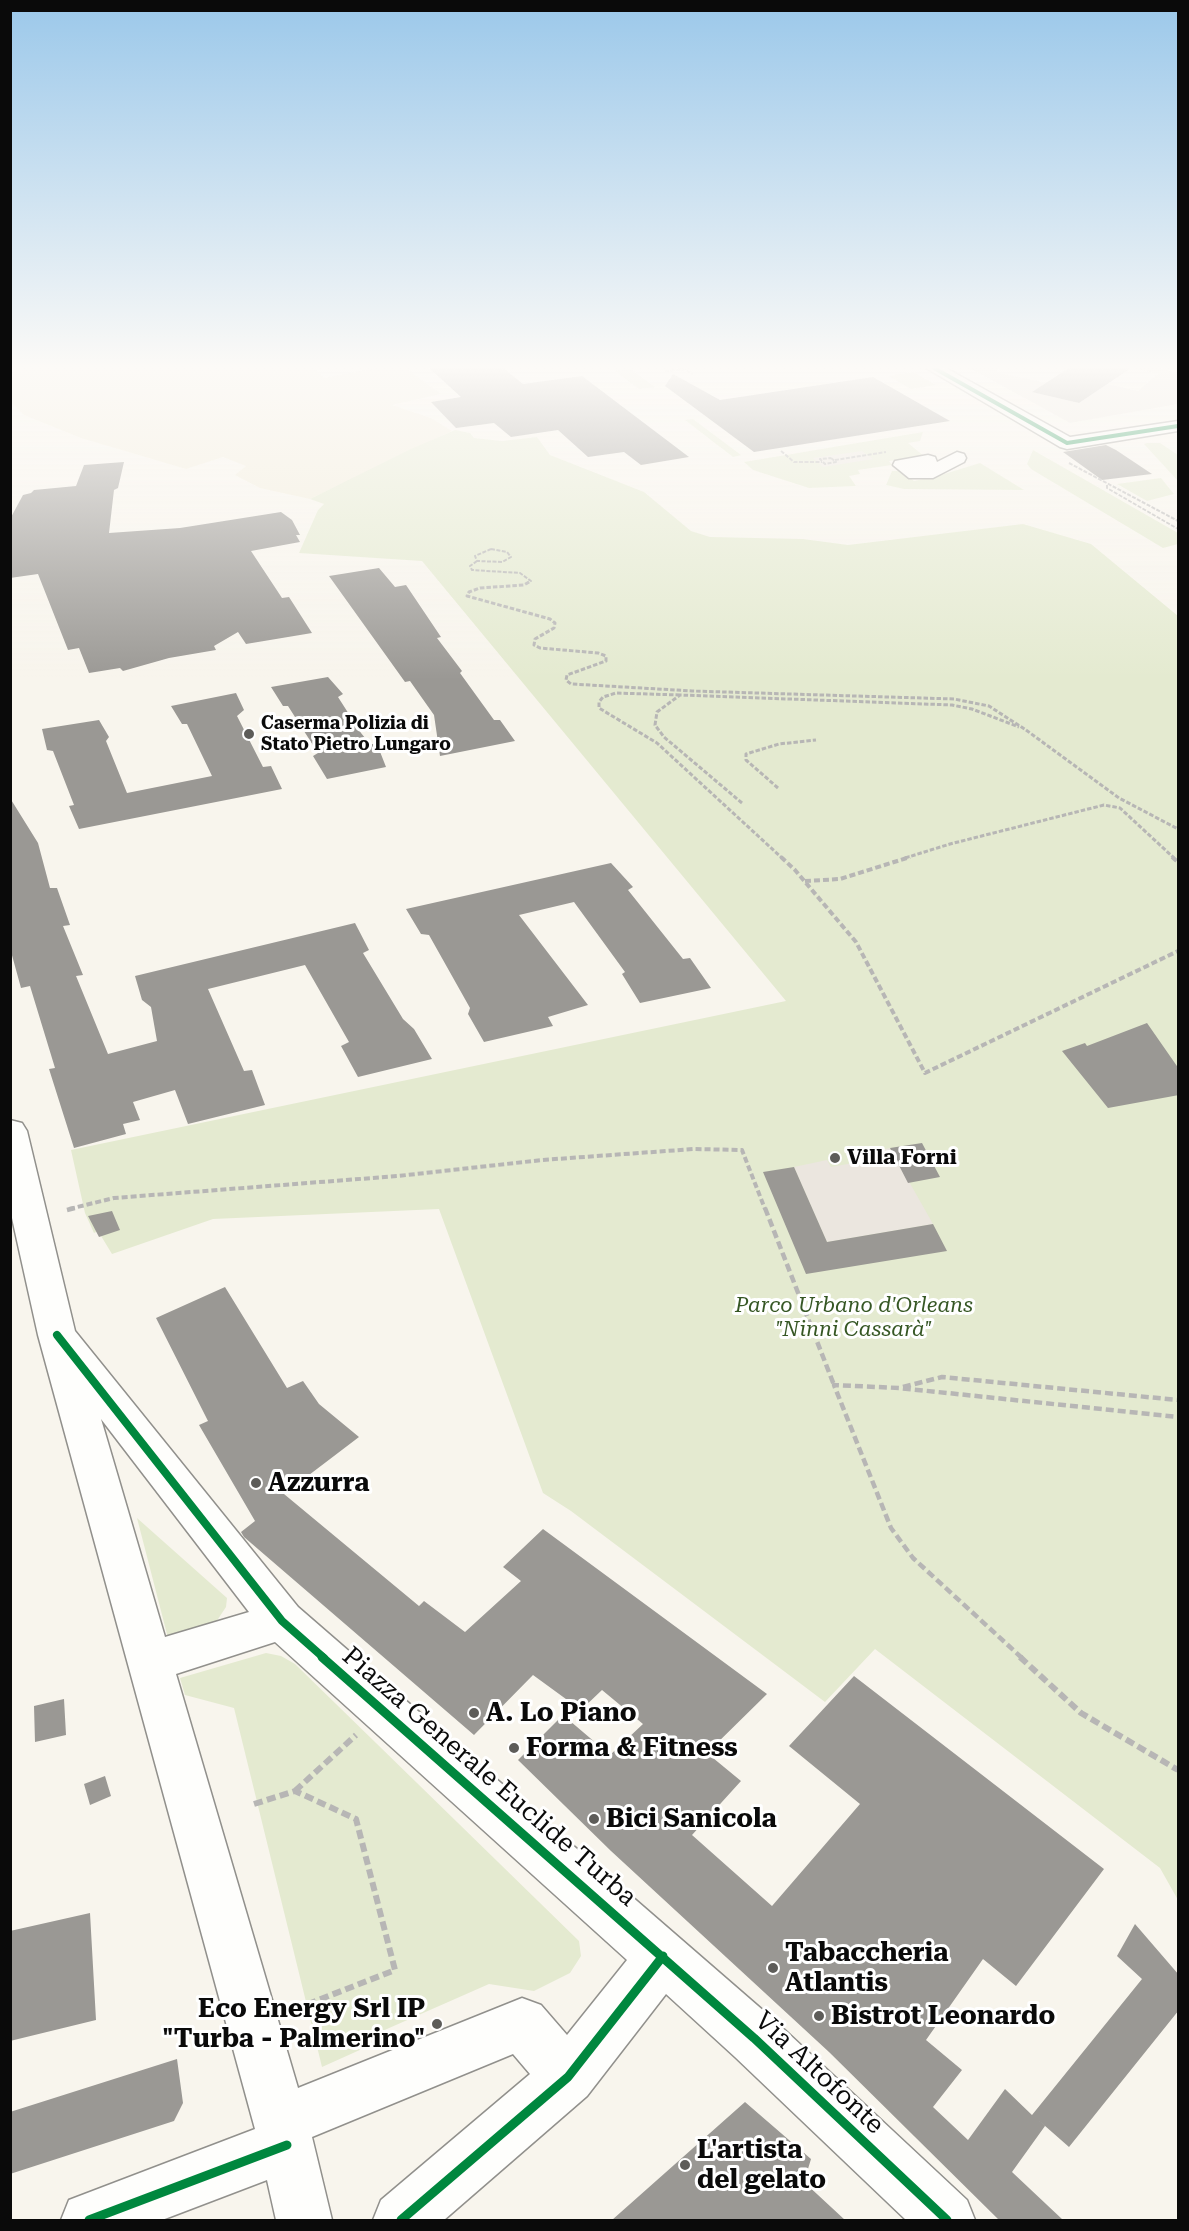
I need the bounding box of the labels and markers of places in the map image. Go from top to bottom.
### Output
place label: Caserma Polizia di Stato Pietro Lungaro [261,713,451,756]
marker: Caserma Polizia di Stato Pietro Lungaro [242,727,256,741]
place label: Villa Forni [847,1145,957,1171]
marker: Villa Forni [828,1151,842,1165]
place label: Azzurra [268,1467,370,1499]
marker: Azzurra [249,1476,263,1490]
place label: A. Lo Piano [486,1697,637,1729]
marker: A. Lo Piano [467,1706,481,1720]
place label: Forma & Fitness [526,1732,738,1764]
marker: Forma & Fitness [507,1741,521,1755]
place label: Bici Sanicola [606,1803,777,1835]
marker: Bici Sanicola [587,1812,601,1826]
place label: Tabaccheria Atlantis [785,1937,949,1998]
marker: Tabaccheria Atlantis [766,1961,780,1975]
place label: Eco Energy Srl IP "Turba - Palmerino" [162,1993,425,2054]
place label: Bistrot Leonardo [831,2000,1055,2032]
marker: Bistrot Leonardo [812,2009,826,2023]
marker: Eco Energy Srl IP "Turba - Palmerino" [430,2017,444,2031]
place label: L'artista del gelato [697,2134,826,2196]
marker: L'artista del gelato [678,2158,692,2172]

